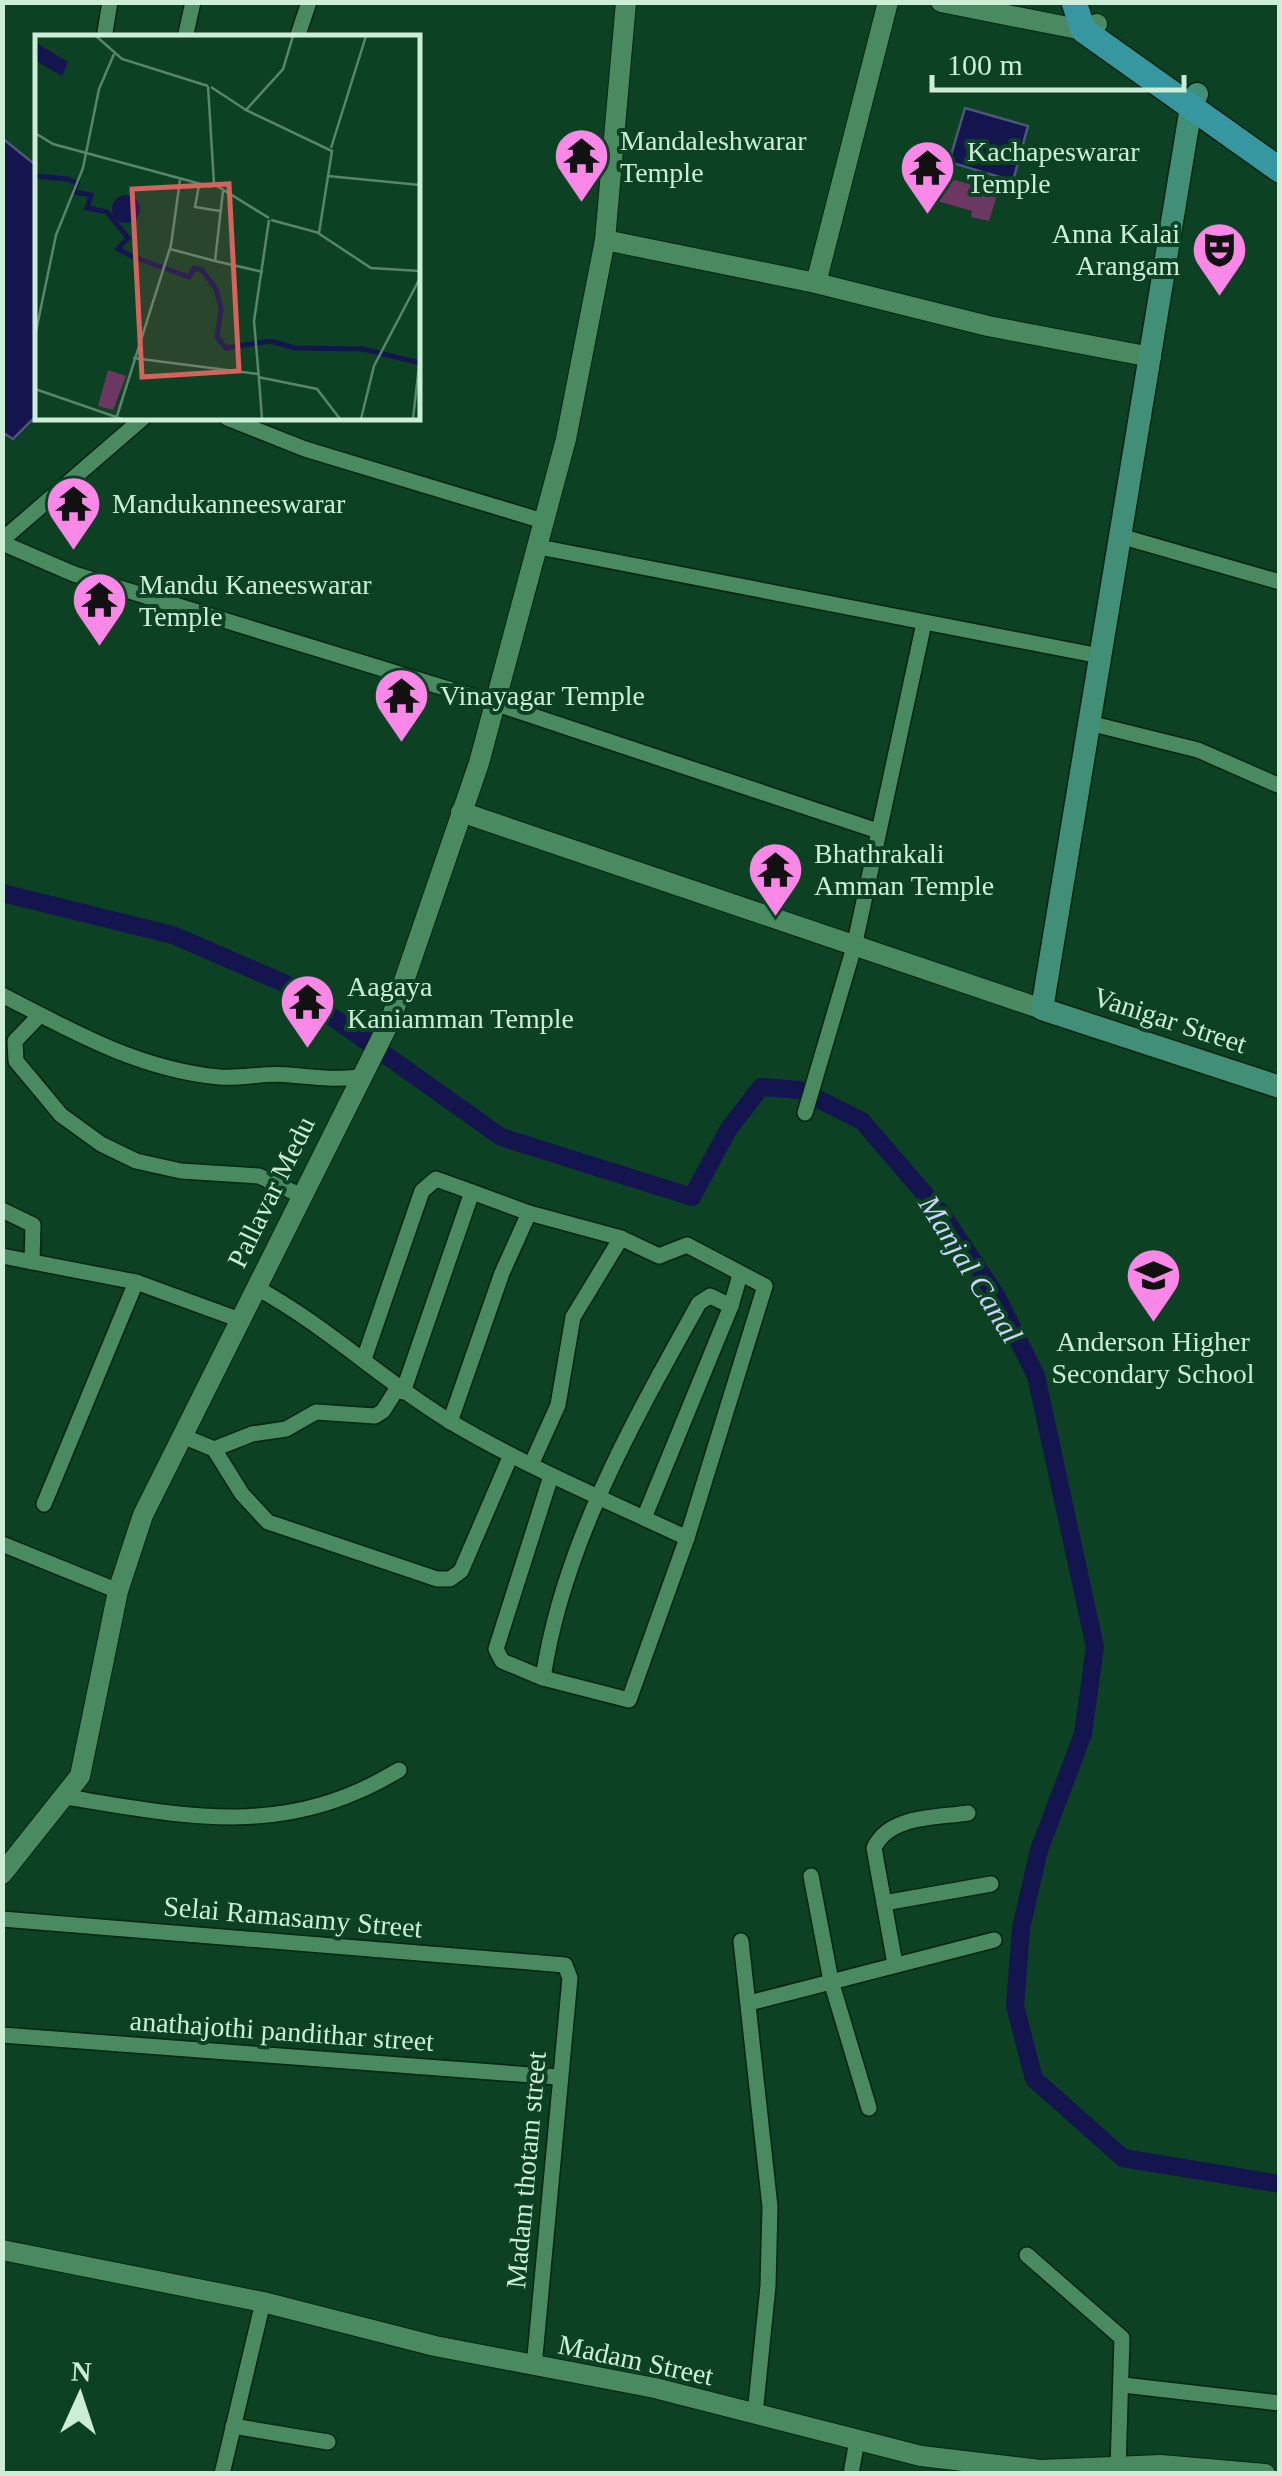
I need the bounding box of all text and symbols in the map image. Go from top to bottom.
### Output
scale bar [932,30,1184,92]
inset map [35,35,420,420]
text: 100 m [947,48,1023,81]
place label: Mandaleshwarar Temple [620,125,807,188]
temple icon: Mandaleshwarar Temple [551,126,611,205]
place label: Kachapeswarar Temple [967,136,1140,199]
temple icon: Kachapeswarar Temple [898,137,958,216]
place label: Anna Kalai Arangam [1052,218,1180,281]
theatre icon: Anna Kalai Arangam [1189,219,1249,298]
temple icon: Mandukanneeswarar [43,473,103,552]
place label: Mandukanneeswarar [112,488,346,519]
place label: Mandu Kaneeswarar Temple [139,569,372,632]
temple icon: Mandu Kaneeswarar Temple [70,570,130,649]
temple icon: Vinayagar Temple [371,665,431,744]
place label: Vinayagar Temple [440,680,645,711]
place label: Bhathrakali Amman Temple [814,838,994,901]
temple icon: Bhathrakali Amman Temple [745,839,805,918]
place label: Aagaya Kaniamman Temple [347,971,574,1034]
temple icon: Aagaya Kaniamman Temple [278,972,338,1051]
street label: Vanigar Street [1089,981,1251,1059]
street label: Pallavar Medu [221,1111,321,1273]
water label: Manjal Canal [912,1188,1029,1349]
school or university icon: Anderson Higher Secondary School [1123,1245,1183,1324]
place label: Anderson Higher Secondary School [1052,1326,1255,1389]
street label: Selai Ramasamy Street [162,1890,424,1944]
street label: anathajothi pandithar street [129,2005,435,2057]
street label: Madam thotam street [500,2050,552,2290]
street label: Madam Street [556,2328,717,2392]
north arrow [30,2346,130,2446]
text: N [70,2356,92,2388]

